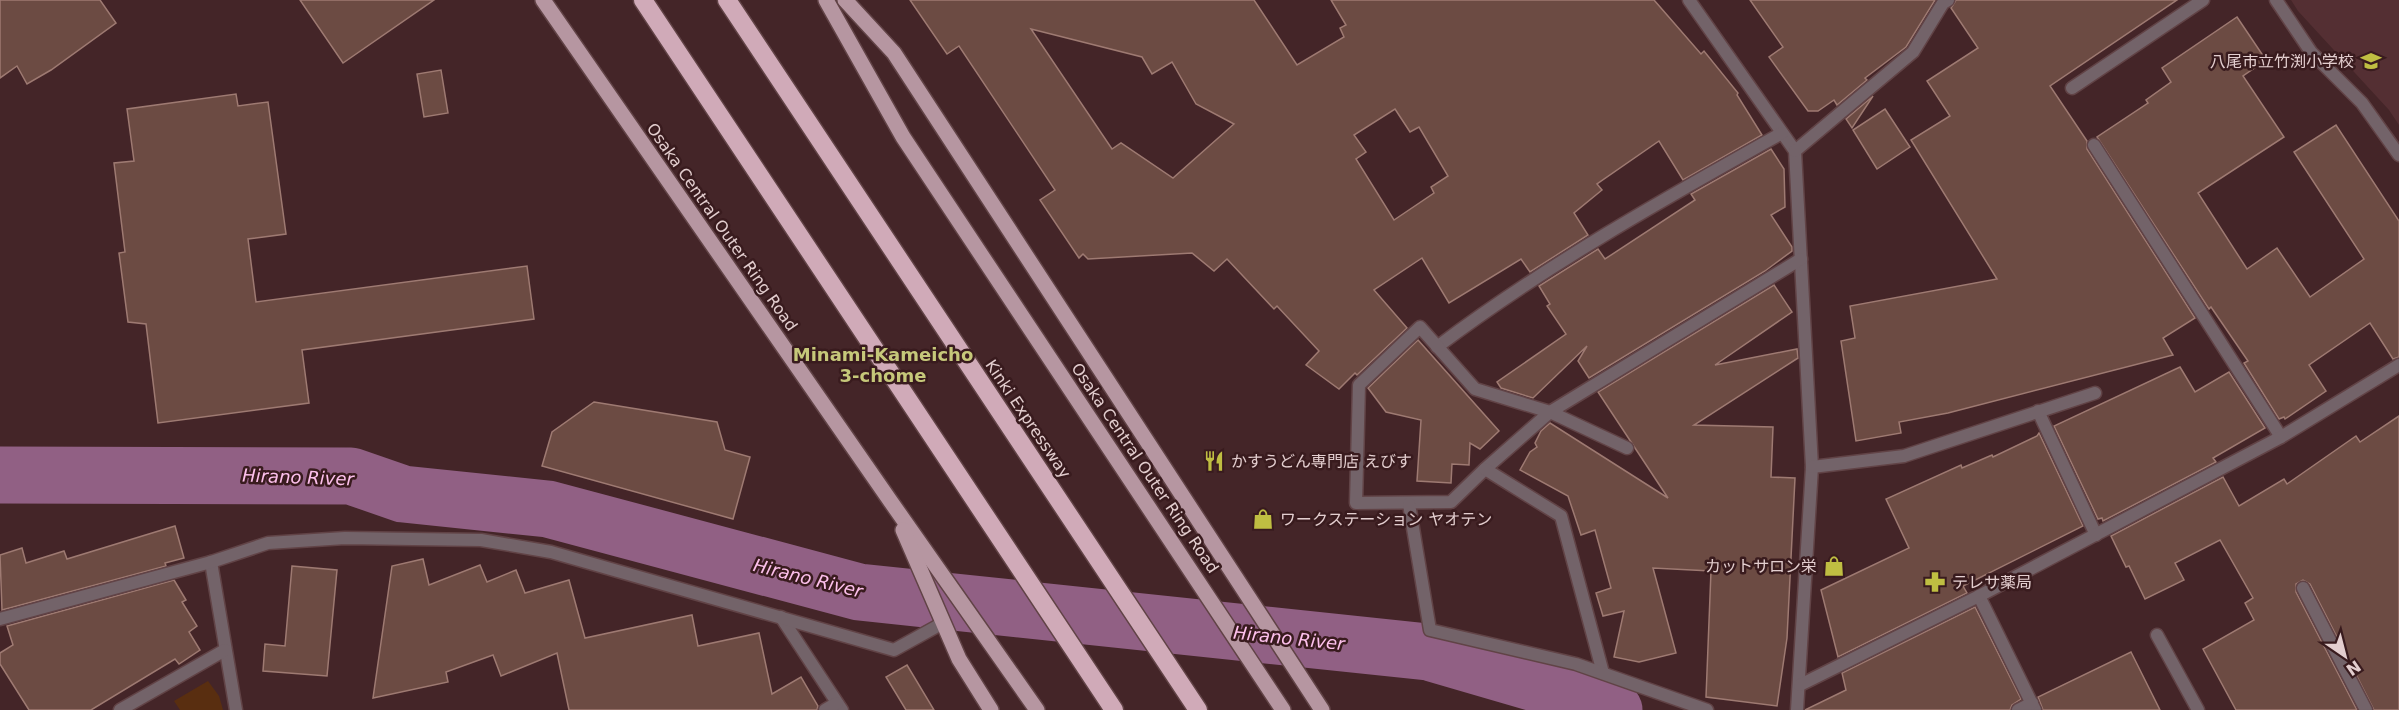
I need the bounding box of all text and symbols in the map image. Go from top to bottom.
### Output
school or university icon: 八尾市立竹渕小学校 [2359,49,2383,73]
place label: 八尾市立竹渕小学校 [2210,52,2354,71]
street label: Osaka Central Outer Ring Road [643,119,801,335]
district label: Minami-Kameicho 3-chome [793,344,973,386]
street label: Kinki Expressway [981,356,1075,482]
street label: Osaka Central Outer Ring Road [1067,359,1223,577]
restaurant icon: かすうどん専門店 えびす [1202,449,1226,473]
place label: かすうどん専門店 えびす [1231,452,1412,471]
water label: Hirano River [242,465,356,489]
shop icon: ワークステーション ヤオテン [1251,507,1275,531]
place label: ワークステーション ヤオテン [1280,510,1492,529]
water label: Hirano River [751,554,866,602]
shop icon: カットサロン栄 [1822,554,1846,578]
place label: カットサロン栄 [1705,557,1817,576]
pharmacy icon: テレサ薬局 [1923,570,1947,594]
place label: テレサ薬局 [1952,573,2032,592]
water label: Hirano River [1232,622,1347,654]
north arrow [2315,626,2375,686]
text: N [2342,656,2364,679]

